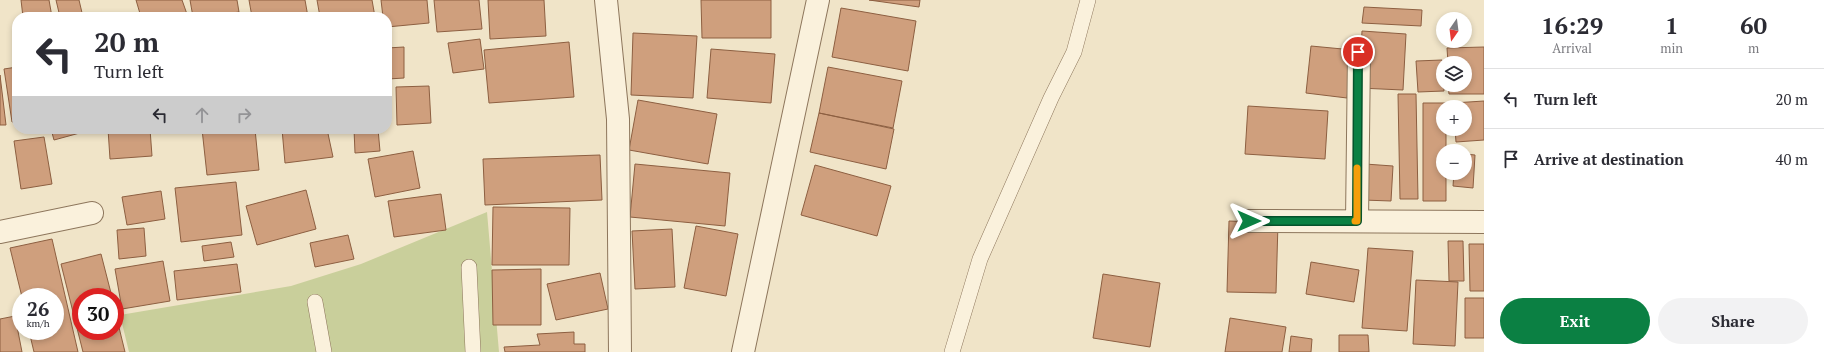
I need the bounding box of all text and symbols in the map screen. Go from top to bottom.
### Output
text: 16:29 [1541,9,1603,41]
text: 1 [1665,9,1678,41]
text: 60 [1740,9,1767,41]
north arrow [1436,12,1472,48]
map controls [1436,12,1472,180]
text: 20 m [94,23,159,60]
icon: left [28,28,80,80]
pin [1341,35,1375,69]
text: Arrival [1552,39,1592,57]
text: min [1660,39,1683,57]
text: m [1748,39,1759,57]
icon: arrive [1347,41,1369,63]
button: layers [1436,56,1472,92]
text: Turn left [94,59,164,83]
icon: left [1500,88,1522,110]
text: Turn left [1534,89,1598,109]
text: 20 m [1775,89,1808,109]
button: + [1436,100,1472,136]
icon: left [149,104,171,126]
icon: ahead [191,104,213,126]
icon: right [233,104,255,126]
button: − [1436,144,1472,180]
icon: arrive [1500,148,1522,170]
text: Arrive at destination [1534,149,1684,169]
text: 40 m [1775,149,1808,169]
position arrow [1228,200,1270,242]
speed limit sign: 30 [72,288,124,340]
text: 26 [27,295,49,322]
button: Exit [1500,298,1650,344]
button: Share [1658,298,1808,344]
text: km/h [26,317,50,330]

